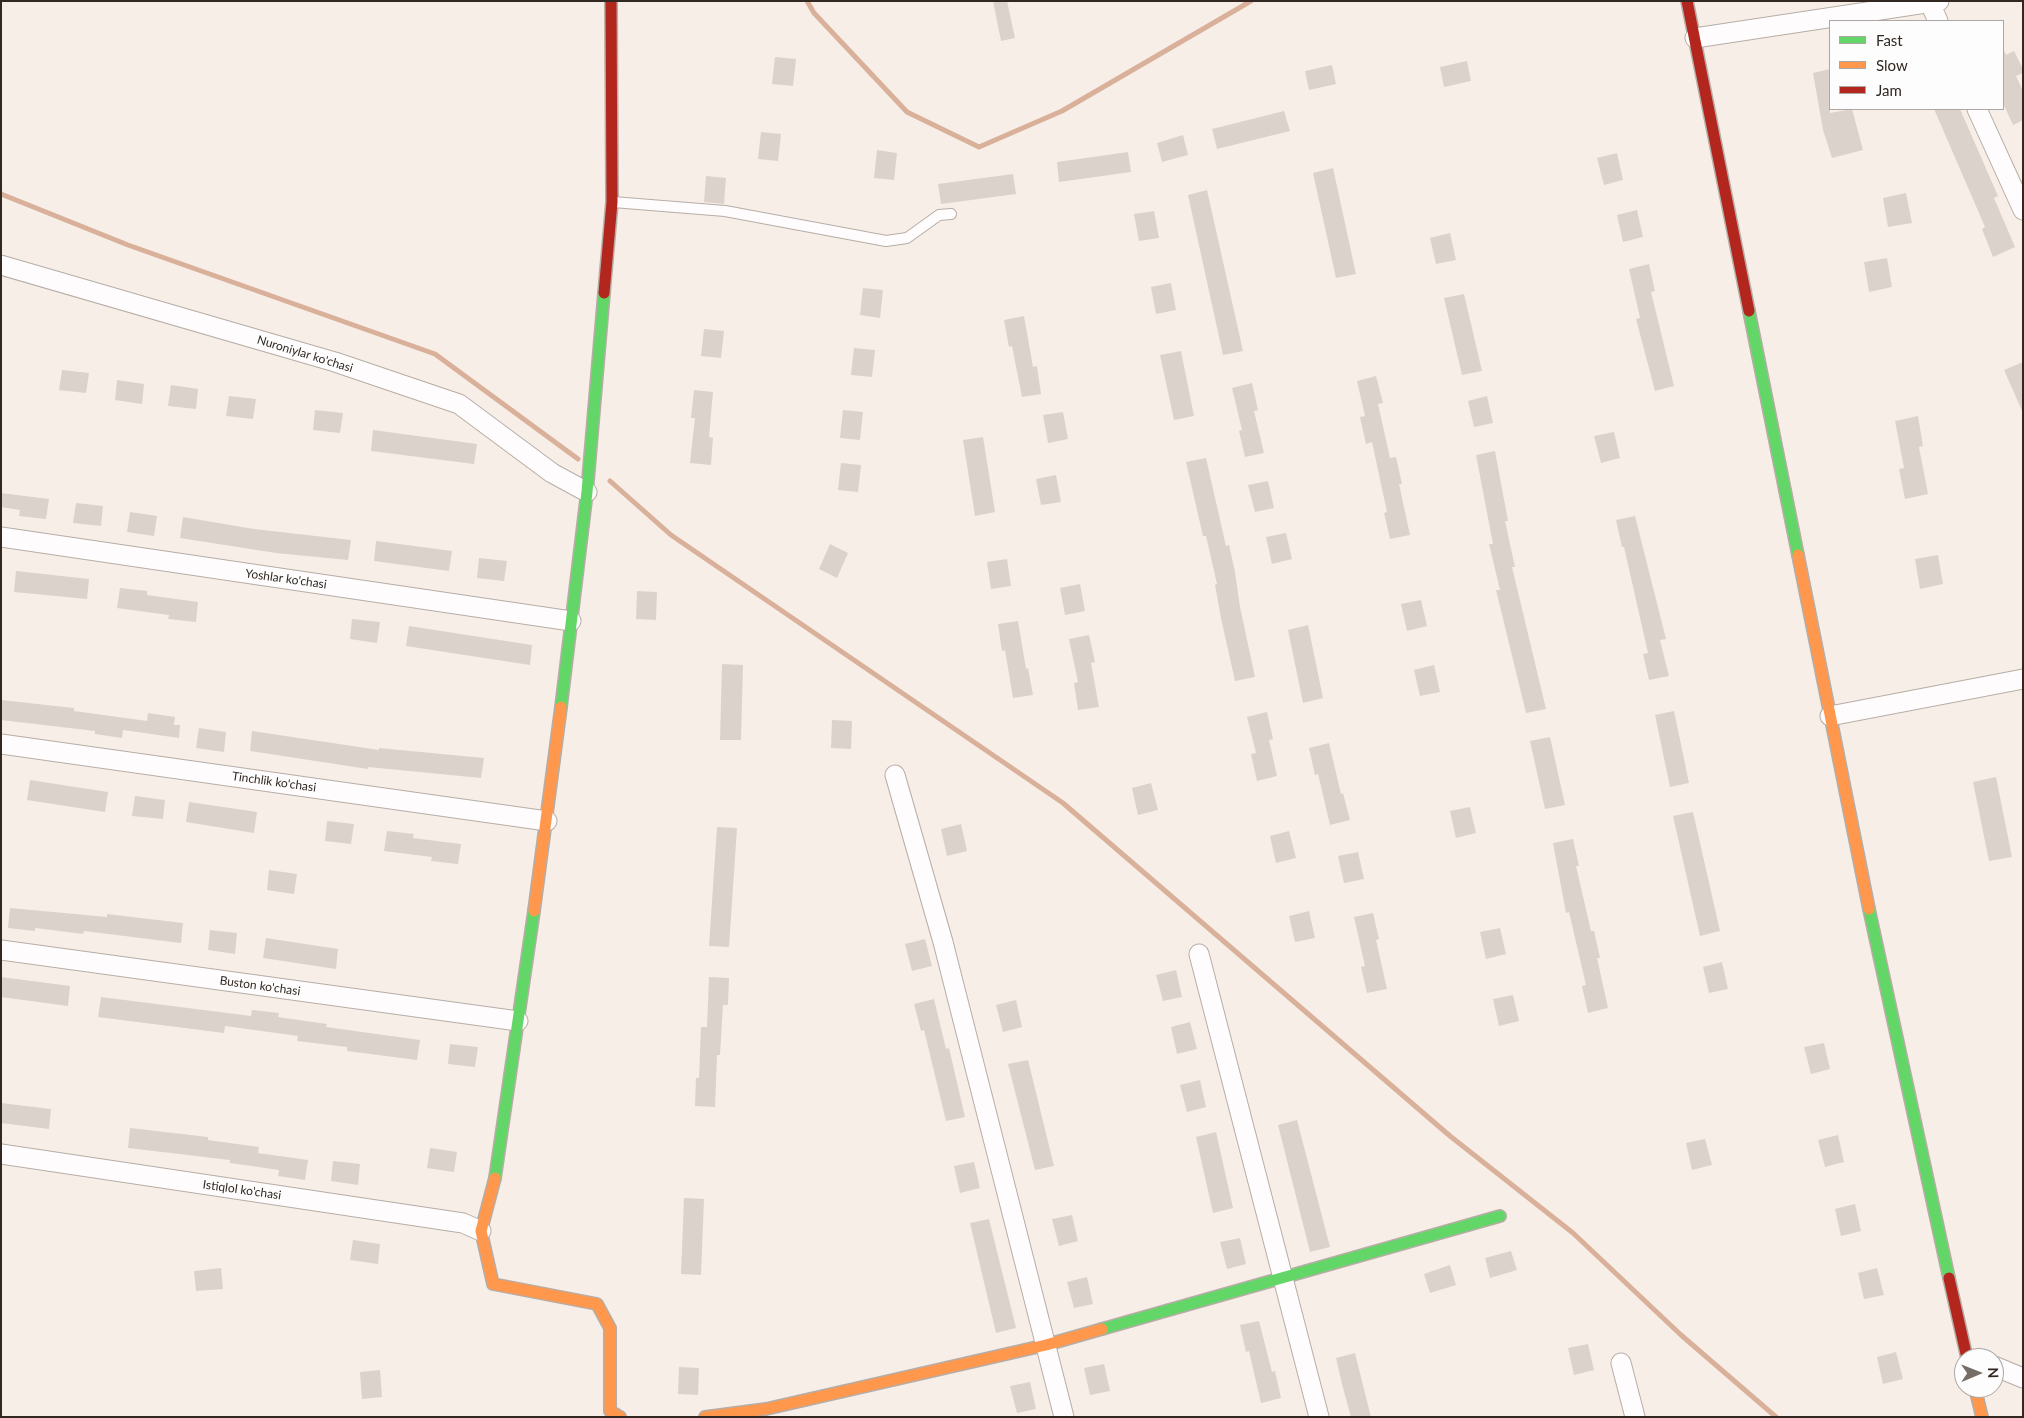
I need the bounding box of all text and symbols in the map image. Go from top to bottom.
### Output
legend [1829,20,2004,110]
text: Fast [1876,31,1903,49]
text: Slow [1876,56,1908,74]
text: Jam [1876,81,1902,99]
street label: Nuroniylar ko'chasi [255,333,355,375]
street label: Yoshlar ko'chasi [244,566,328,592]
street label: Tinchlik ko'chasi [231,769,317,795]
street label: Buston ko'chasi [219,973,301,999]
street label: Istiqlol ko'chasi [202,1177,282,1203]
north arrow [1954,1348,2004,1398]
text: N [1985,1367,2002,1378]

